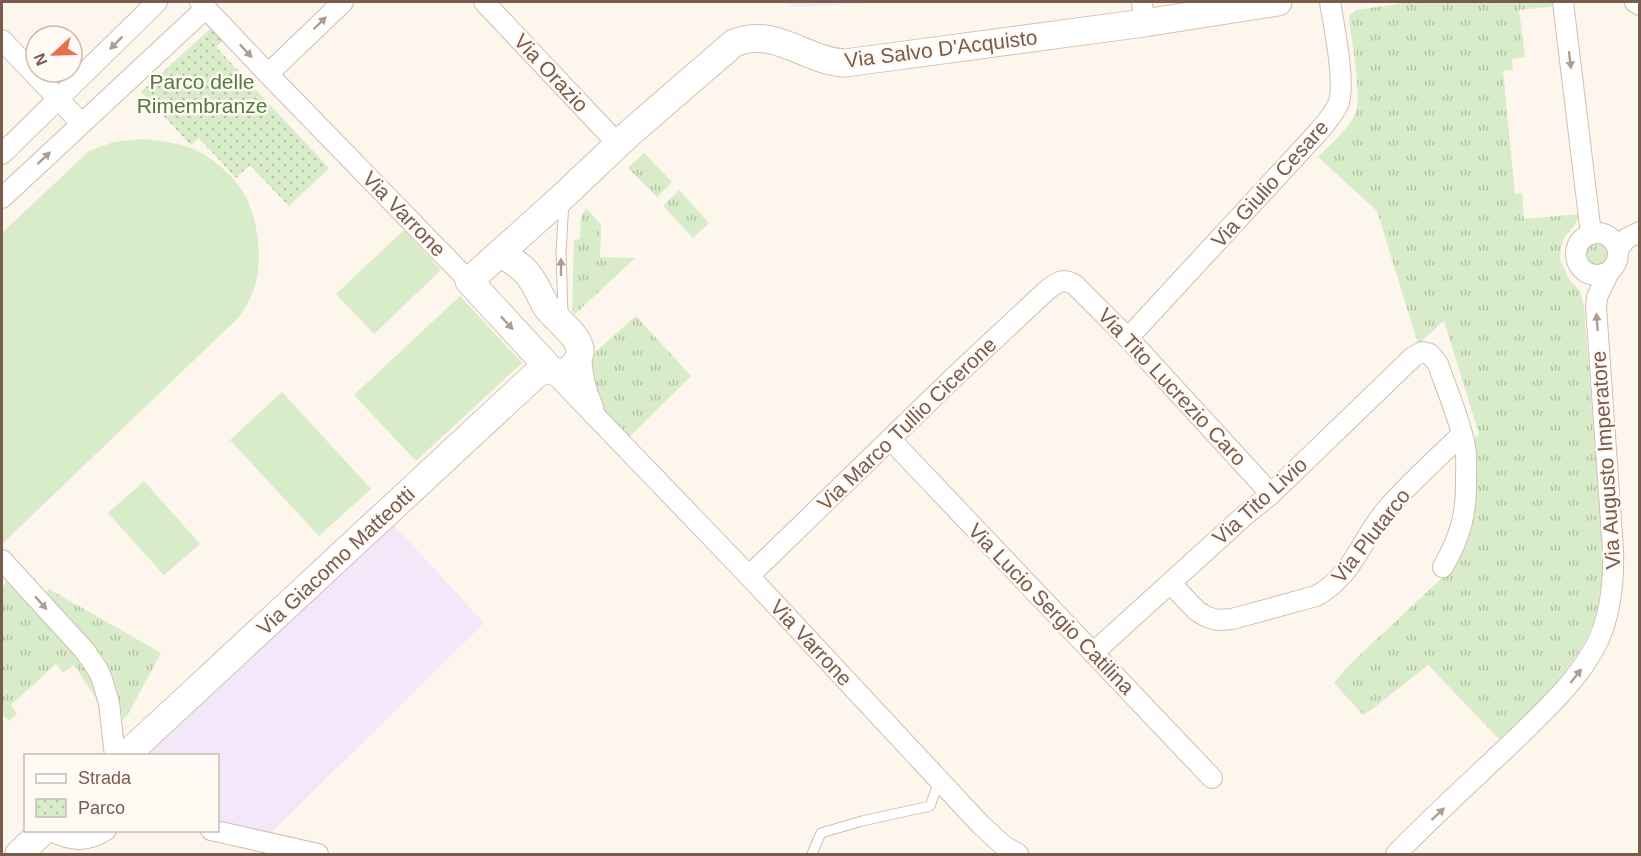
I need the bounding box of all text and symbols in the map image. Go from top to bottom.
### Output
one-way arrow [313,16,328,30]
north arrow [24,24,84,84]
street label: Via Salvo D'Acquisto [843,25,1039,72]
street label: Via Orazio [510,29,593,116]
one-way arrow [109,35,123,49]
one-way arrow [239,43,253,58]
one-way arrow [1565,50,1575,69]
text: N [31,51,51,68]
park label: Parco delle Rimembranze [137,70,267,117]
street label: Via Giulio Cesare [1207,115,1333,252]
one-way arrow [36,152,51,165]
street label: Via Varrone [358,166,450,261]
one-way arrow [556,258,566,277]
street label: Via Tito Lucrezio Caro [1094,303,1251,470]
one-way arrow [1592,313,1602,332]
one-way arrow [500,316,514,330]
street label: Via Marco Tullio Cicerone [813,332,1001,515]
street label: Via Augusto Imperatore [1586,350,1625,570]
street label: Via Tito Livio [1208,452,1311,549]
street label: Via Giacomo Matteotti [252,482,419,639]
street label: Via Plutarco [1327,484,1414,587]
street label: Via Lucio Sergio Catilina [964,519,1139,699]
one-way arrow [34,595,47,610]
street label: Via Varrone [766,595,857,690]
one-way arrow [1569,668,1582,684]
legend [24,754,219,832]
text: Strada [78,768,132,788]
text: Parco [78,798,125,818]
one-way arrow [1430,807,1445,821]

